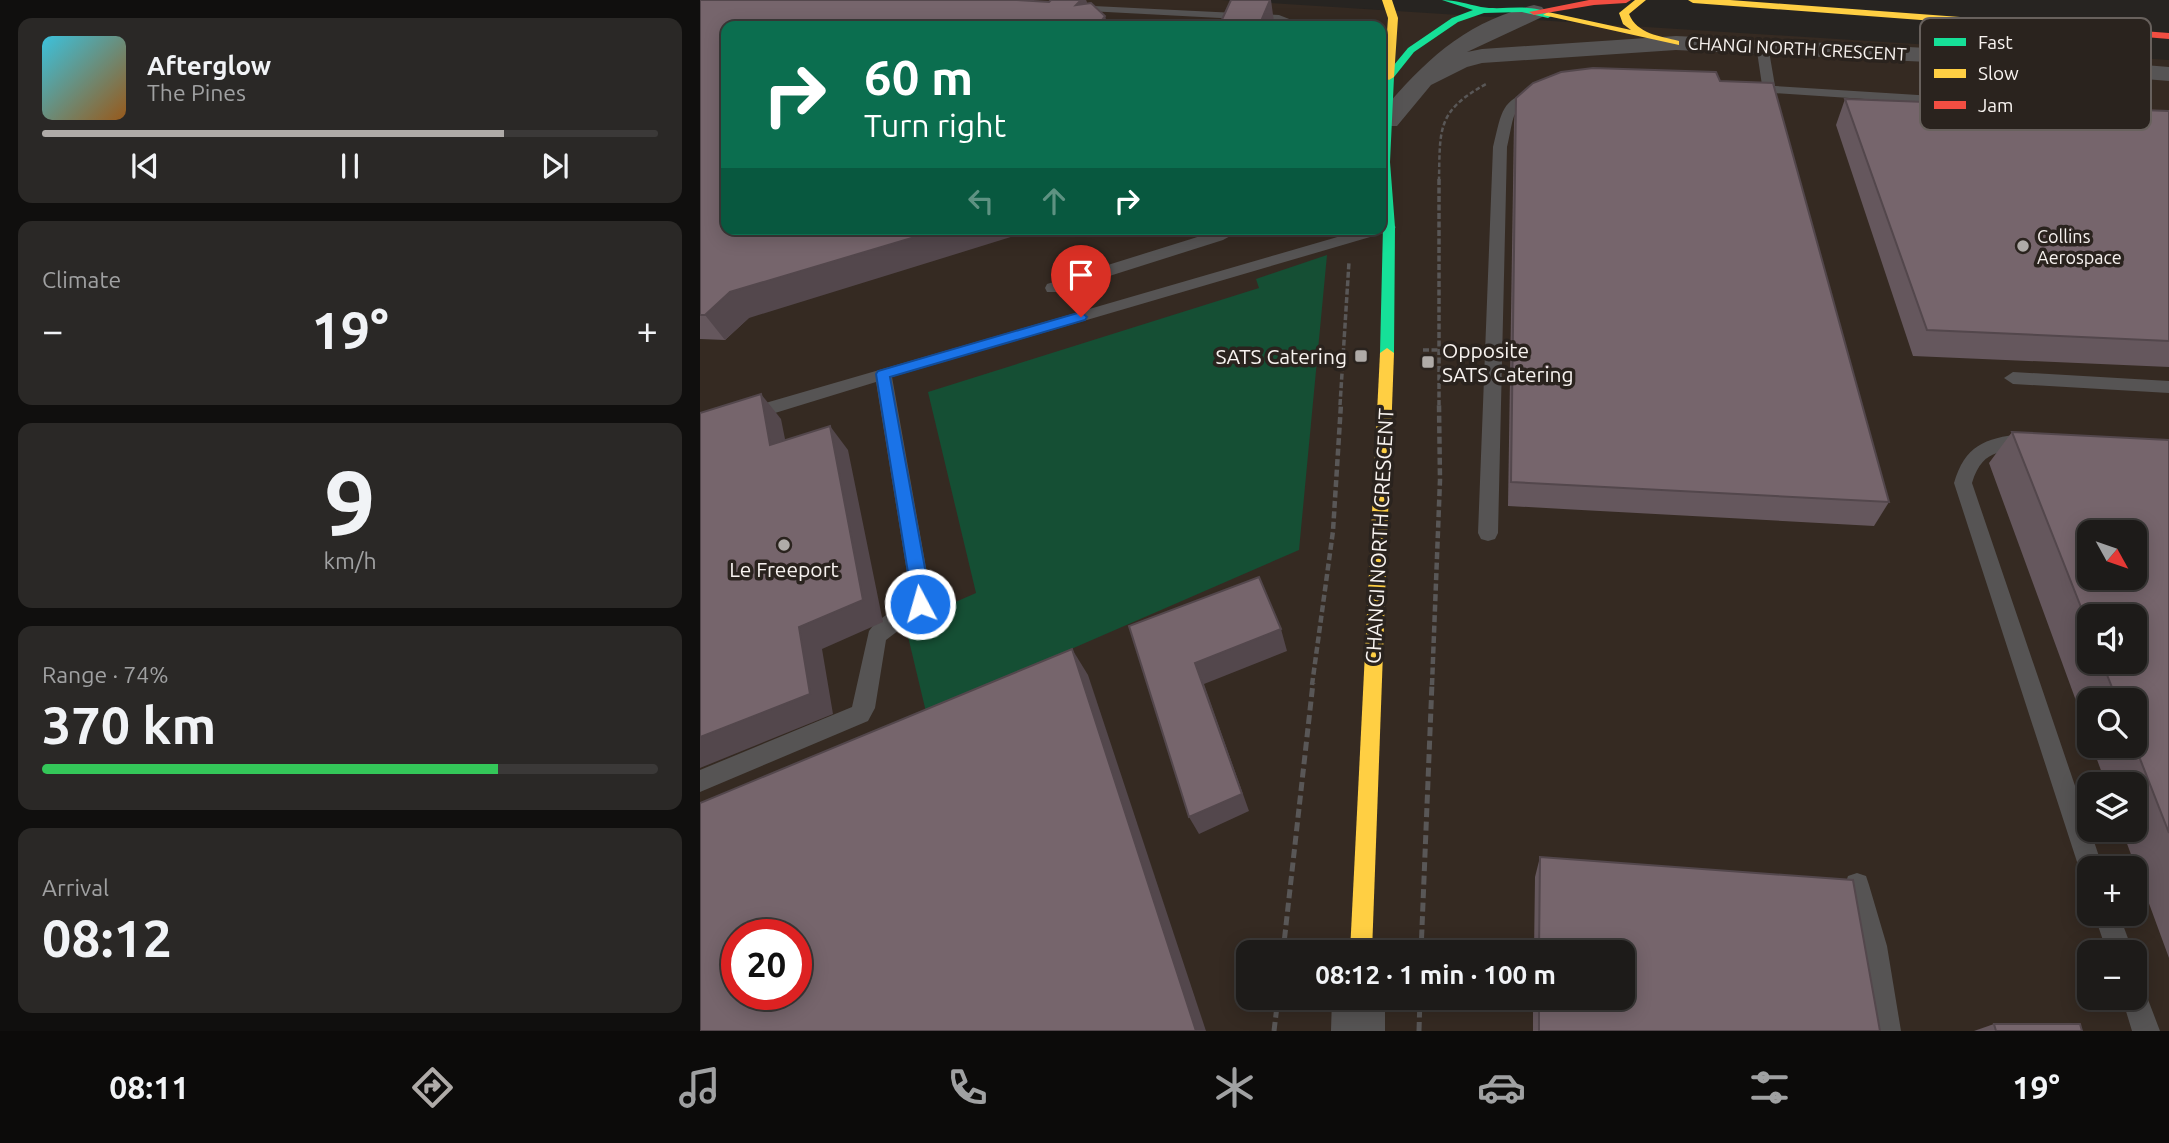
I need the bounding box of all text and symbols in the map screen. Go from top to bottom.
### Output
legend [1920,18,2151,130]
text: Fast [1978,31,2013,53]
street label: CHANGI NORTH CRESCENT [1687,32,1907,64]
icon: right [749,49,840,140]
text: 60 m [864,49,973,104]
text: Afterglow [147,51,271,80]
text: Slow [1978,62,2019,84]
text: The Pines [147,80,246,105]
text: Jam [1978,94,2014,116]
text: Turn right [864,107,1006,143]
icon: previous [126,147,164,185]
icon: pause [331,147,369,185]
icon: next [536,147,574,185]
icon: left [962,182,1000,220]
icon: ahead [1035,182,1073,220]
icon: right [1108,182,1146,220]
place label: Collins Aerospace [2037,226,2122,267]
marker: Collins Aerospace [2015,238,2031,254]
pin [1051,245,1111,317]
icon: arrive [1062,256,1100,294]
text: Climate [42,267,121,292]
text: 19° [311,301,389,359]
text: − [42,309,63,351]
text: + [637,309,658,351]
place label: Opposite SATS Catering [1442,338,1574,386]
place label: SATS Catering [1215,344,1347,368]
marker: SATS Catering [1353,348,1369,364]
marker: Opposite SATS Catering [1420,354,1436,370]
street label: CHANGI NORTH CRESCENT [1360,407,1398,664]
text: 9 [324,451,376,553]
north arrow [2077,520,2147,590]
map controls [2077,520,2147,1010]
marker: Le Freeport [776,537,792,553]
text: km/h [323,548,377,573]
place label: Le Freeport [729,557,839,581]
position arrow [883,567,957,641]
button: sound [2077,604,2147,674]
text: Range · 74% [42,662,169,687]
button: search [2077,688,2147,758]
text: 370 km [42,696,216,754]
button: layers [2077,772,2147,842]
button: + [2077,856,2147,926]
text: Arrival [42,875,109,900]
text: 08:12 [42,909,172,967]
speed limit sign: 20 [721,919,812,1010]
button: − [2077,940,2147,1010]
text: 08:12 · 1 min · 100 m [1315,960,1556,989]
icon: directions [408,1063,457,1112]
icon: music [675,1063,724,1112]
icon: phone [943,1063,992,1112]
icon: climate [1210,1063,1259,1112]
icon: car [1477,1063,1526,1112]
icon: filters [1745,1063,1794,1112]
text: 08:11 [109,1069,189,1105]
text: 19° [2012,1069,2060,1105]

